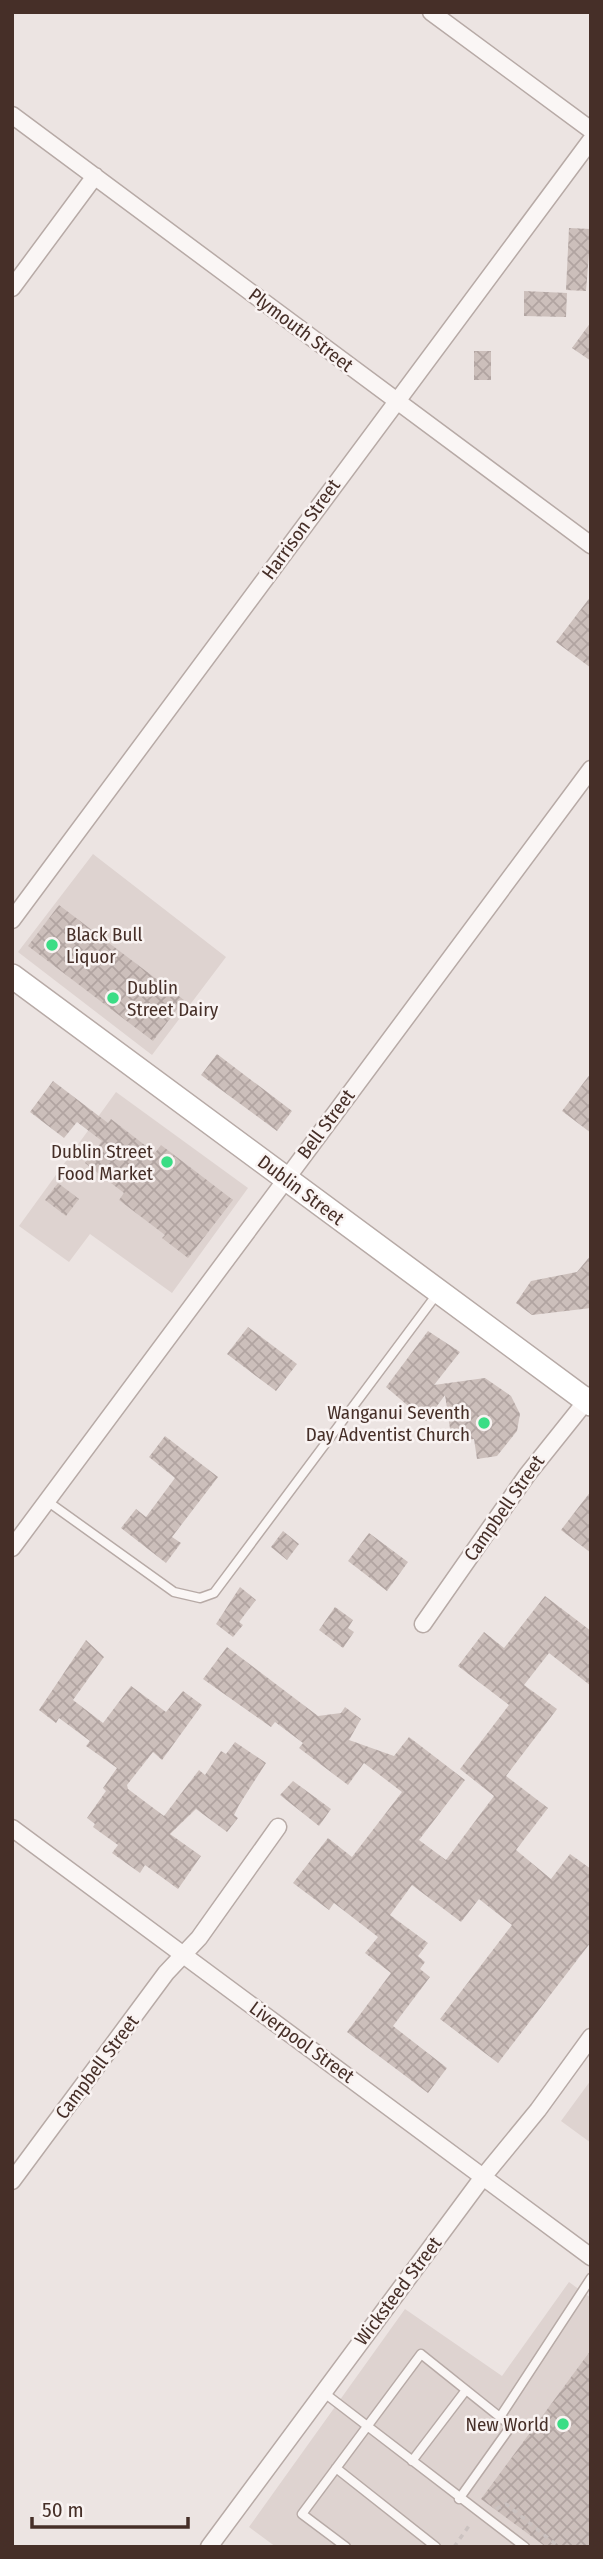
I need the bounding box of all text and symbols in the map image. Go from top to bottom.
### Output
street label: Plymouth Street [244,283,358,377]
street label: Harrison Street [257,474,345,584]
place label: Black Bull Liquor [66,923,142,968]
marker: Black Bull Liquor [44,937,60,953]
place label: Dublin Street Dairy [127,976,219,1021]
marker: Dublin Street Dairy [105,990,121,1006]
street label: Bell Street [292,1084,360,1163]
place label: Dublin Street Food Market [51,1140,154,1185]
street label: Dublin Street [253,1150,349,1230]
marker: Dublin Street Food Market [159,1154,175,1170]
place label: Wanganui Seventh Day Adventist Church [306,1401,470,1446]
marker: Wanganui Seventh Day Adventist Church [476,1415,492,1431]
street label: Campbell Street [459,1450,549,1565]
street label: Liverpool Street [245,1996,360,2088]
street label: Campbell Street [50,2010,144,2124]
street label: Wicksteed Street [350,2232,447,2350]
place label: New World [465,2413,549,2436]
marker: New World [555,2416,571,2432]
scale bar [32,2486,187,2530]
text: 50 m [42,2497,84,2523]

